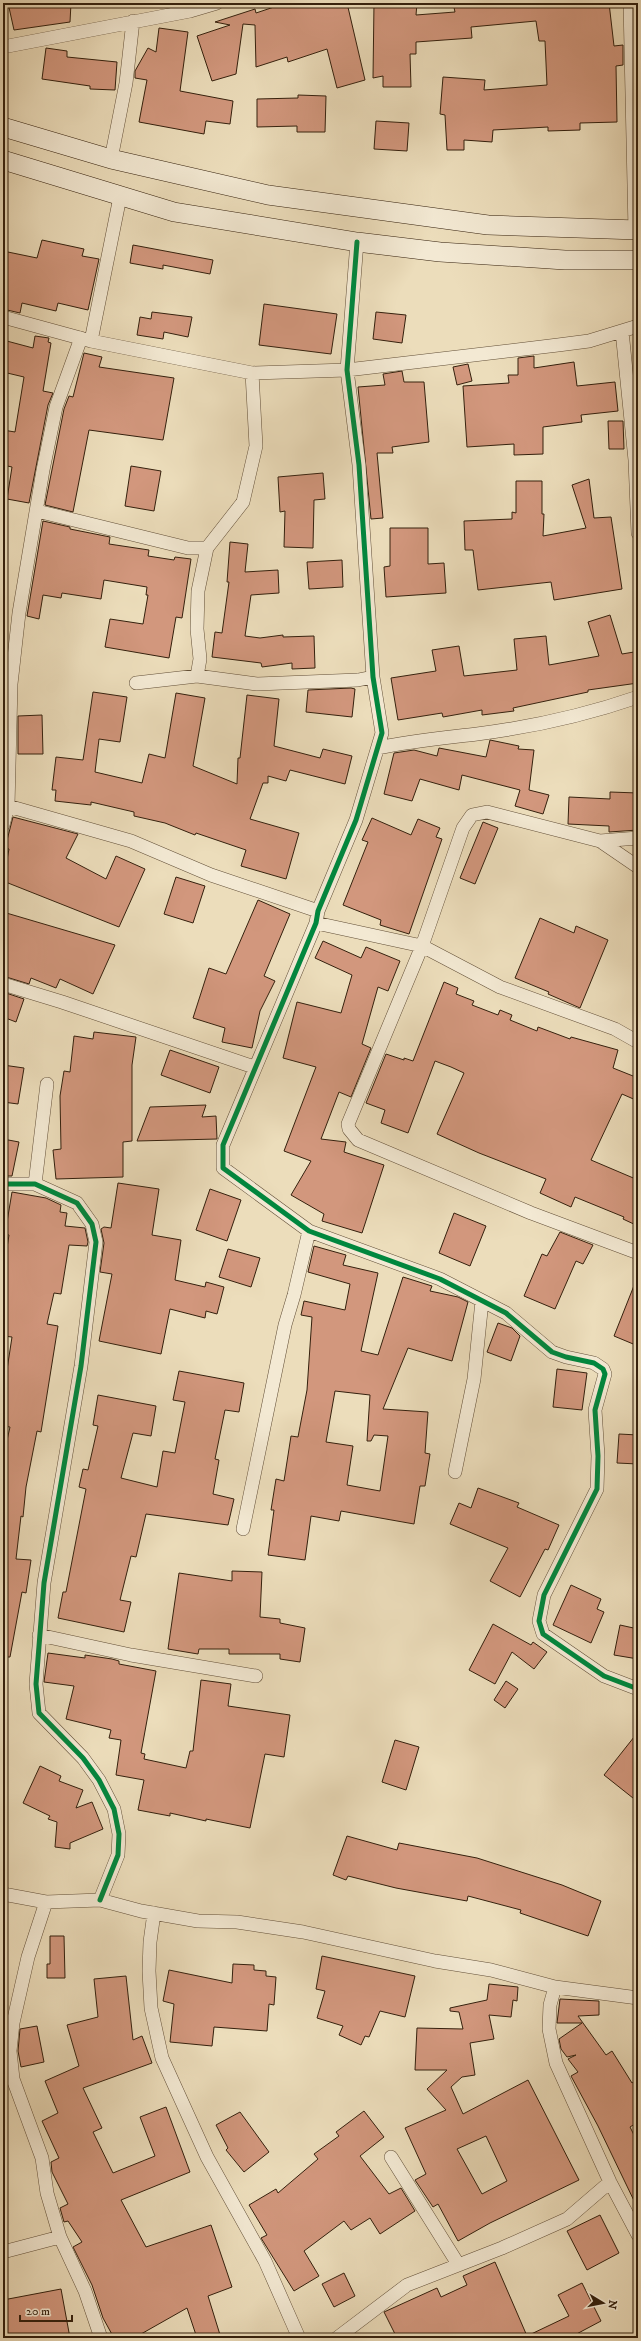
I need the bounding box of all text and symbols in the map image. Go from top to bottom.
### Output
north arrow [583,2283,623,2323]
scale bar [20,2297,72,2323]
text: N [604,2299,620,2310]
text: 20 m [26,2304,50,2319]

